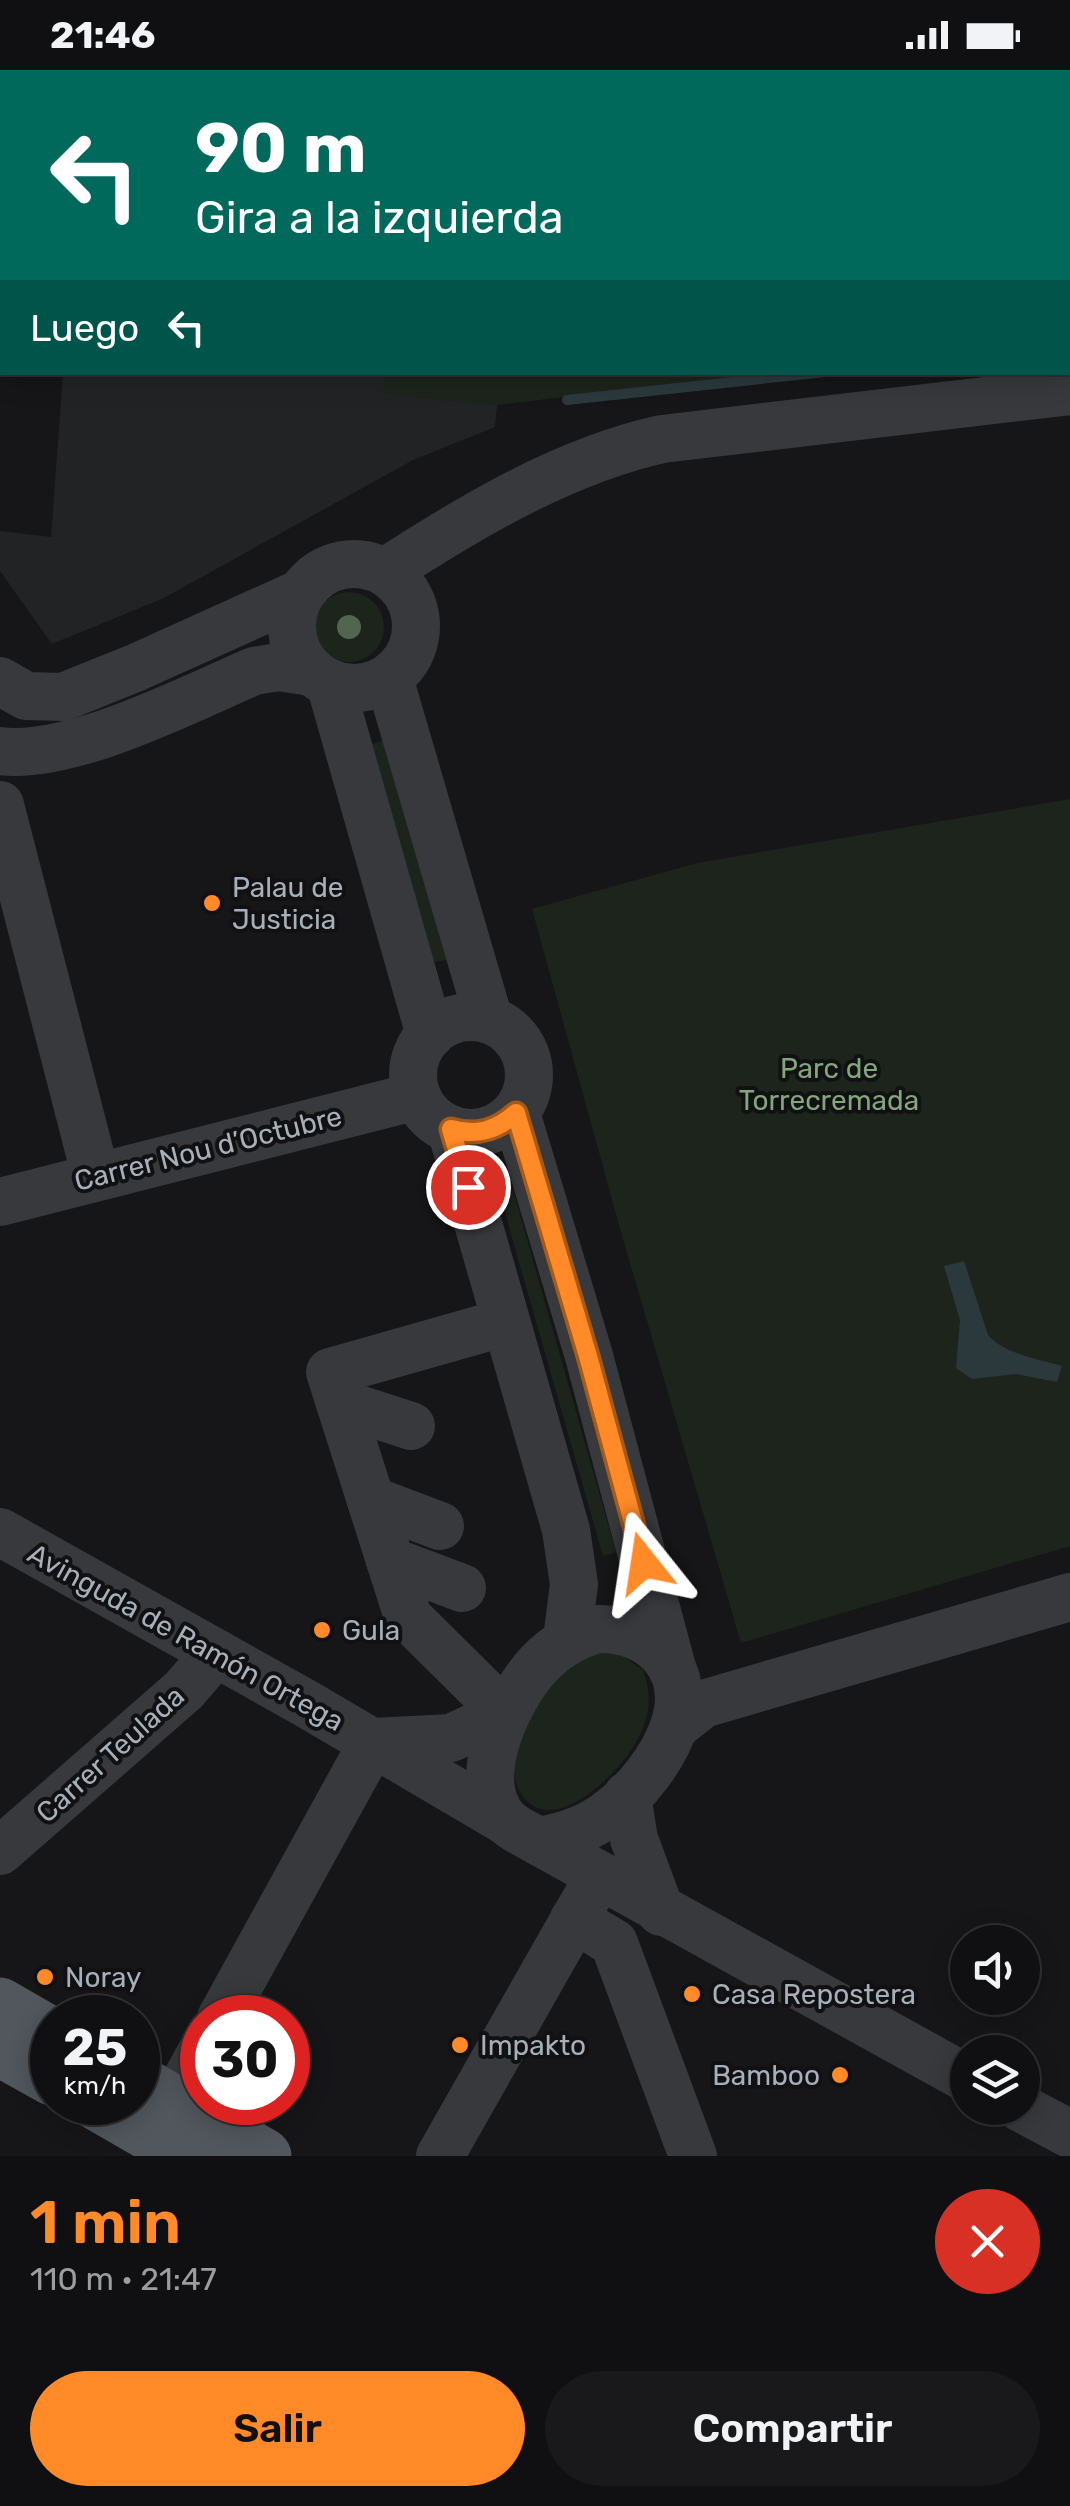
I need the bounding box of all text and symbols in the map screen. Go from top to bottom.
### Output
text: 21:46 [50,12,155,58]
text: 90 m [195,107,367,190]
icon: left [30,110,160,240]
text: Gira a la izquierda [195,191,564,244]
icon: left [159,300,214,355]
text: Luego [30,305,139,351]
place label: Palau de Justicia [232,871,343,936]
marker: Palau de Justicia [201,892,223,914]
park label: Parc de Torrecremada [739,1052,919,1117]
street label: Carrer Nou d’Octubre [71,1099,345,1198]
pin [426,1145,511,1230]
icon: arrive [441,1160,496,1215]
position arrow [592,1511,696,1615]
street label: Avinguda de Ramón Ortega [22,1537,349,1738]
place label: Gula [342,1614,400,1647]
marker: Gula [311,1619,333,1641]
street label: Carrer Teulada [30,1679,191,1829]
map controls [950,1925,1040,2125]
button: sound [950,1925,1040,2015]
place label: Noray [65,1961,142,1994]
marker: Noray [34,1966,56,1988]
place label: Casa Repostera [712,1978,916,2011]
marker: Casa Repostera [681,1983,703,2005]
speed limit sign: 30 [180,1995,310,2125]
text: 25 [63,2018,127,2078]
place label: Impakto [480,2029,586,2062]
marker: Impakto [449,2034,471,2056]
button: layers [950,2035,1040,2125]
place label: Bamboo [712,2059,820,2092]
marker: Bamboo [829,2064,851,2086]
text: km/h [64,2071,126,2100]
text: 1 min [30,2187,181,2258]
button: close [935,2189,1040,2294]
text: 110 m · 21:47 [30,2260,217,2298]
button: Salir [30,2371,525,2486]
button: Compartir [545,2371,1040,2486]

